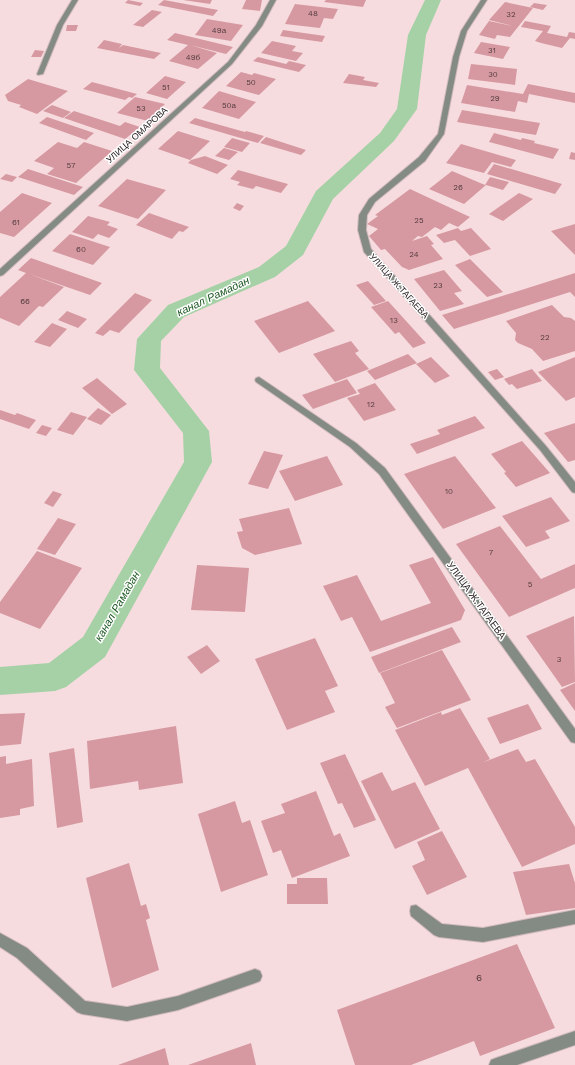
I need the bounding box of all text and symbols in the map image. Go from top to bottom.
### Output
house number: 48 [308,9,318,18]
house number: 32 [506,10,516,19]
house number: 49а [212,26,227,35]
house number: 31 [488,46,496,55]
house number: 49б [186,53,201,62]
house number: 30 [488,70,498,79]
house number: 50 [246,78,256,87]
house number: 51 [162,83,170,92]
house number: 29 [490,94,500,103]
house number: 50а [222,101,237,110]
house number: 53 [136,104,146,113]
street label: УЛИЦА ОМАРОВА [104,105,170,165]
house number: 57 [66,161,76,170]
house number: 26 [453,183,463,192]
house number: 25 [414,216,424,225]
house number: 61 [12,218,20,227]
house number: 60 [76,245,86,254]
house number: 24 [409,250,419,259]
street label: УЛИЦА Ж.ТАГАЕВА [367,252,431,320]
water label: канал Рамадан [175,274,252,319]
house number: 23 [433,281,443,290]
house number: 66 [20,297,30,306]
house number: 13 [390,316,398,325]
house number: 22 [540,333,550,342]
house number: 12 [367,400,375,409]
house number: 10 [445,487,453,496]
house number: 7 [489,548,494,557]
street label: УЛИЦА Ж.ТАГАЕВА [445,560,508,641]
water label: канал Рамадан [92,569,143,644]
house number: 5 [528,580,533,589]
house number: 3 [557,655,562,664]
house number: 6 [476,972,482,983]

